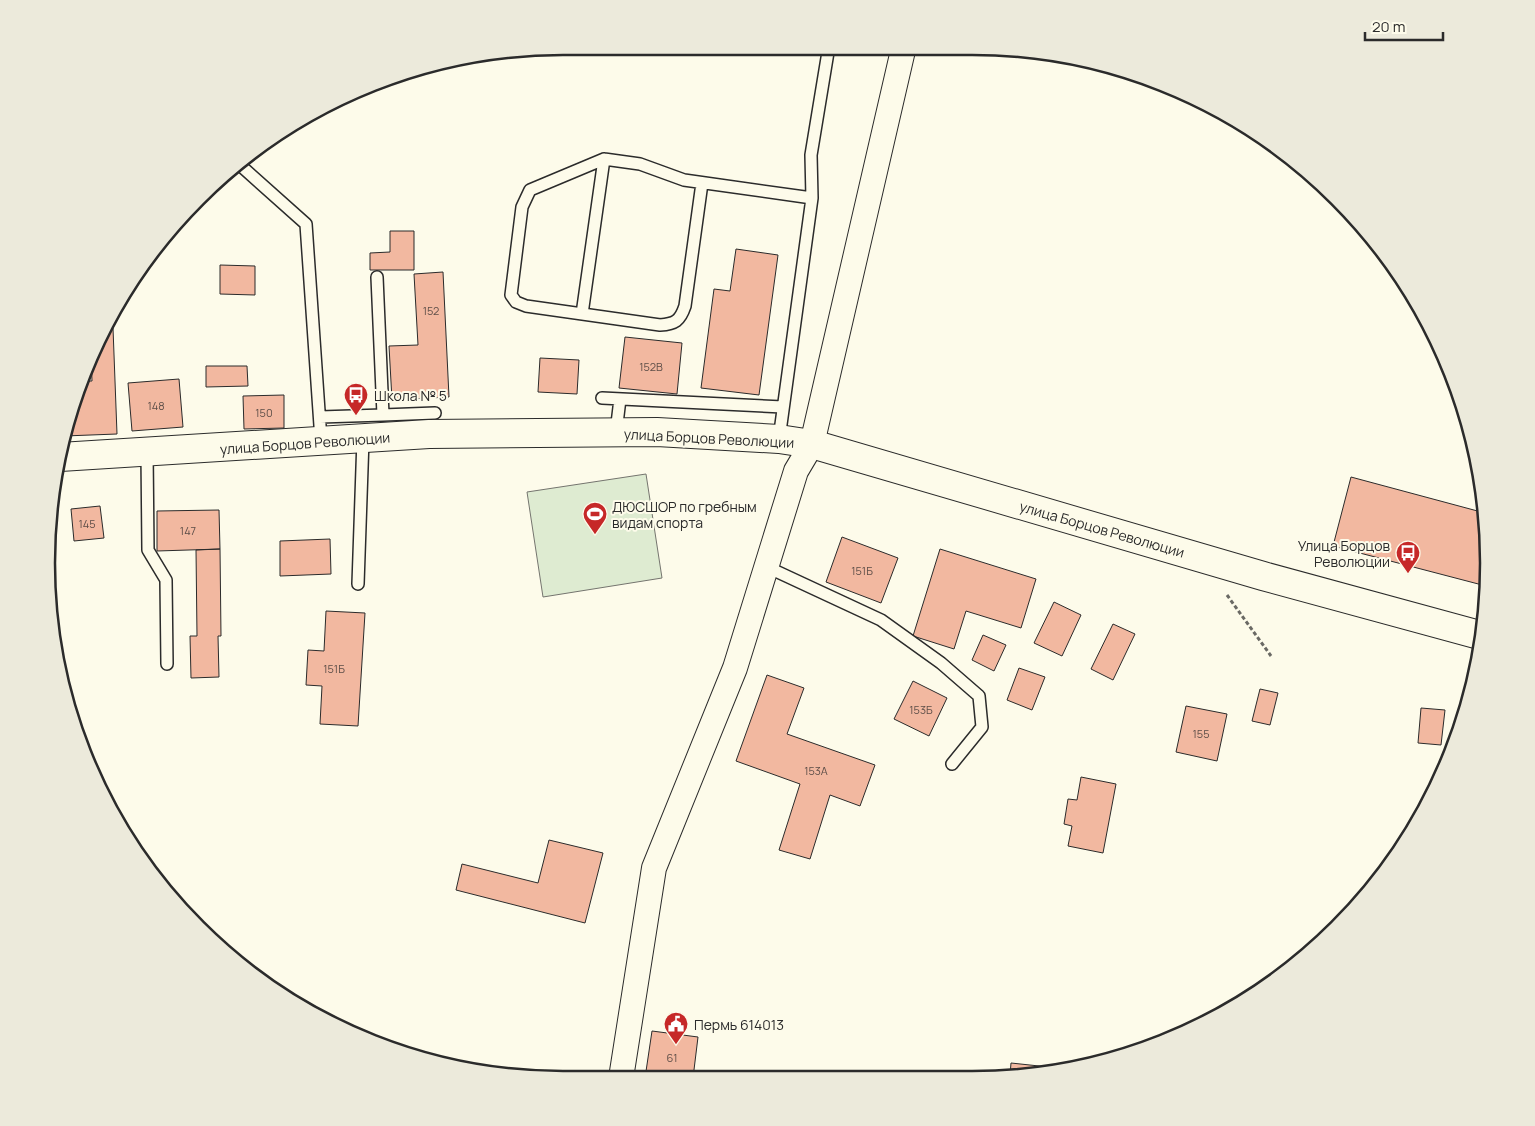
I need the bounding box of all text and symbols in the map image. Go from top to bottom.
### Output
scale bar [1365,10,1442,42]
text: 20 m [1372,16,1405,37]
house number: 152 [423,303,439,318]
house number: 152В [639,359,663,374]
bus stop icon: Школа № 5 [343,382,369,416]
place label: Школа № 5 [374,386,447,405]
house number: 148 [147,398,165,413]
house number: 150 [255,405,273,420]
street label: улица Борцов Революции [623,424,795,452]
street label: улица Борцов Революции [219,428,391,458]
street label: улица Борцов Революции [1017,496,1187,562]
place label: ДЮСШОР по гребным видам спорта [612,497,757,532]
sports icon: ДЮСШОР по гребным видам спорта [582,501,608,535]
house number: 145 [78,516,96,531]
house number: 147 [180,523,196,538]
place label: Улица Борцов Революции [1298,536,1391,571]
bus stop icon: Улица Борцов Революции [1395,540,1421,574]
house number: 151Б [851,563,873,578]
house number: 151Б [323,661,345,676]
house number: 153Б [909,702,933,717]
house number: 155 [1193,726,1210,741]
house number: 153А [804,763,828,778]
public building icon: Пермь 614013 [663,1011,689,1045]
place label: Пермь 614013 [694,1015,784,1034]
house number: 61 [667,1050,677,1065]

